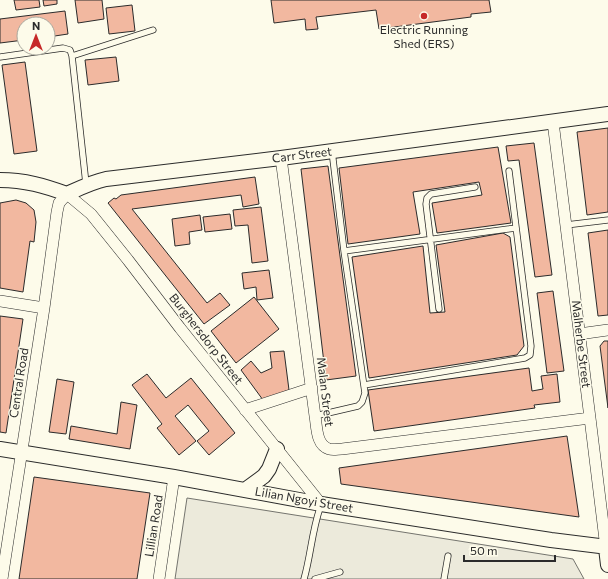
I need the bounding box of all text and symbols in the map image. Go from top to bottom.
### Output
marker: Electric Running Shed (ERS) [419,11,429,21]
north arrow [16,16,56,56]
text: N [32,19,40,32]
place label: Electric Running Shed (ERS) [380,22,469,50]
street label: Carr Street [271,143,333,165]
street label: Burghersdorp Street [167,290,247,387]
street label: Malherbe Street [570,299,594,389]
street label: Central Road [6,347,30,419]
street label: Malan Street [315,356,337,428]
street label: Lilian Ngoyi Street [254,483,354,515]
street label: Lillian Road [141,494,165,558]
scale bar [464,537,555,563]
text: 50 m [470,543,498,557]

